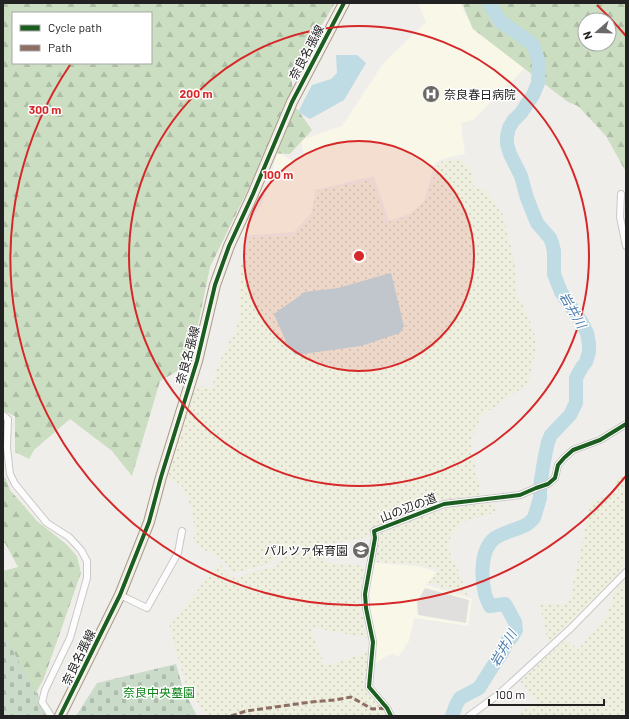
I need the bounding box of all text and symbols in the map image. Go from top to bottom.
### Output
legend [12,12,152,64]
north arrow [577,12,617,52]
text: Cycle path [48,20,102,34]
street label: 奈良名張線 [286,22,326,82]
text: N [580,30,594,41]
text: Path [48,40,72,54]
hospital icon: 奈良春日病院 [421,84,441,104]
text: 200 m [180,86,212,100]
place label: 奈良春日病院 [444,87,516,101]
text: 300 m [29,102,61,116]
text: 100 m [263,167,293,181]
centre of rings [352,249,366,263]
water label: 岩井川 [556,289,591,333]
street label: 奈良名張線 [172,324,202,386]
street label: 山の辺の道 [377,490,439,524]
school or university icon: パルツァ保育園 [351,540,371,560]
place label: パルツァ保育園 [264,543,348,557]
water label: 岩井川 [486,625,521,669]
street label: 奈良名張線 [59,627,97,687]
scale bar [489,681,604,707]
park label: 奈良中央墓園 [123,685,195,699]
text: 100 m [495,687,525,701]

